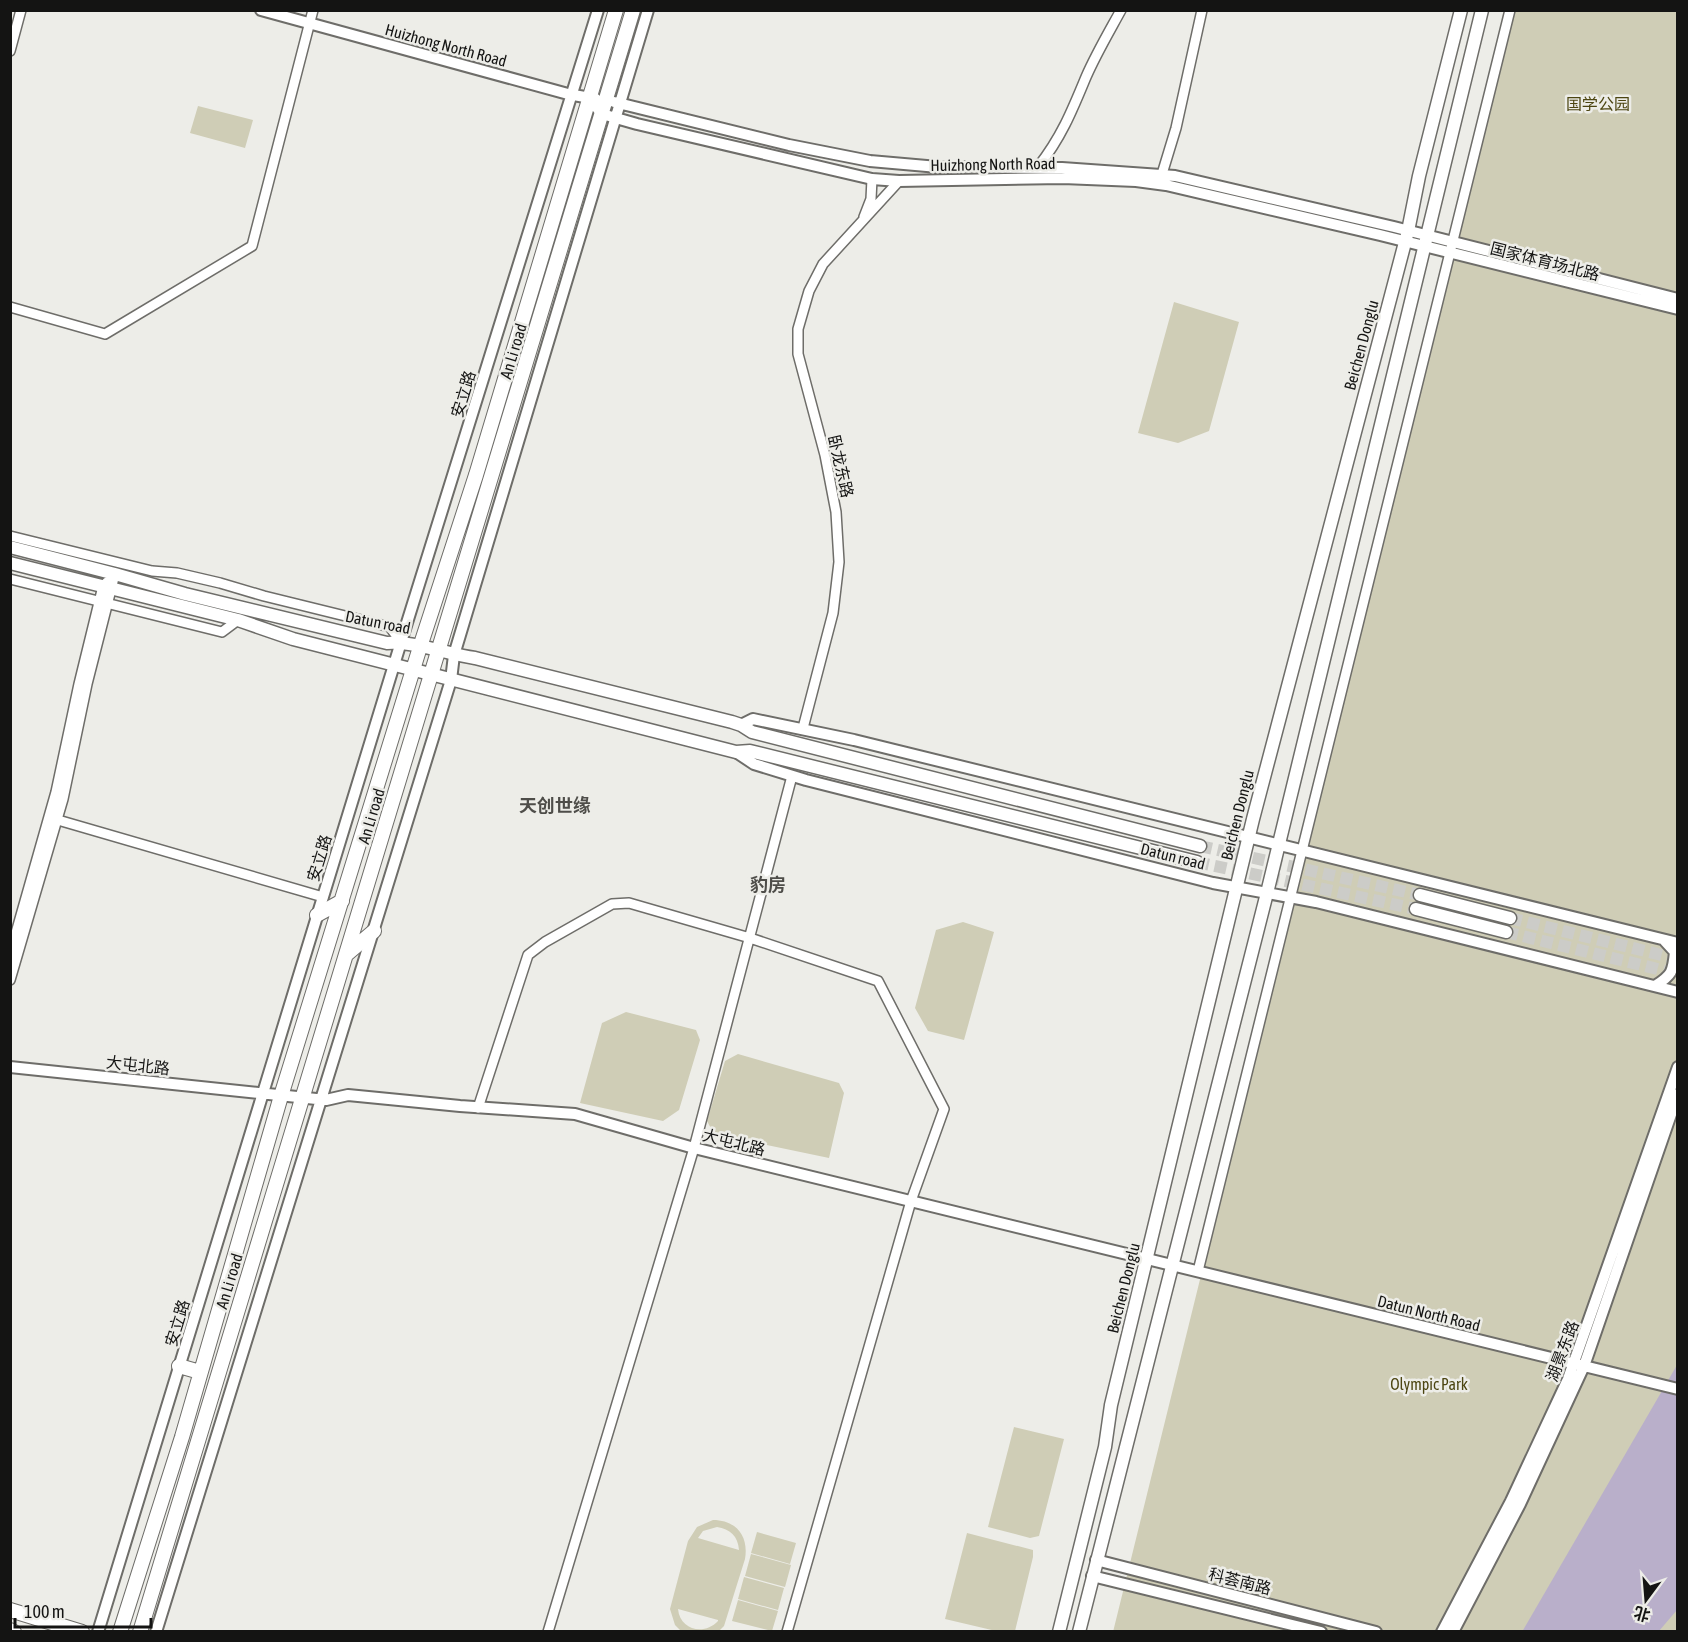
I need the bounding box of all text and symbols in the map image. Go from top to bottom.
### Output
street label: Huizhong North Road [383,20,509,71]
park label: 国学公园 [1566,95,1630,113]
street label: Huizhong North Road [930,154,1056,175]
street label: 国家体育场北路 [1488,239,1602,283]
street label: Beichen Donglu [1340,298,1383,392]
street label: An Li road [496,321,530,381]
street label: 安立路 [447,368,479,420]
street label: 卧龙东路 [825,433,857,499]
street label: Datun road [344,607,412,637]
street label: Beichen Donglu [1217,768,1258,862]
street label: An Li road [354,786,388,846]
district label: 天创世缘 [519,795,591,816]
street label: 安立路 [303,832,335,884]
street label: Datun road [1139,839,1207,873]
district label: 豹房 [750,874,786,895]
street label: 大屯北路 [105,1053,171,1077]
street label: 大屯北路 [701,1126,767,1158]
street label: Beichen Donglu [1103,1241,1144,1335]
street label: An Li road [212,1251,246,1311]
street label: Datun North Road [1376,1292,1482,1334]
street label: 安立路 [161,1297,193,1349]
street label: 湖景东路 [1542,1318,1582,1384]
park label: Olympic Park [1390,1375,1468,1394]
street label: 科荟南路 [1207,1565,1273,1597]
north arrow [1616,1570,1676,1630]
scale bar [15,1591,152,1629]
text: 100 m [24,1601,65,1622]
text: 北 [1632,1604,1652,1625]

